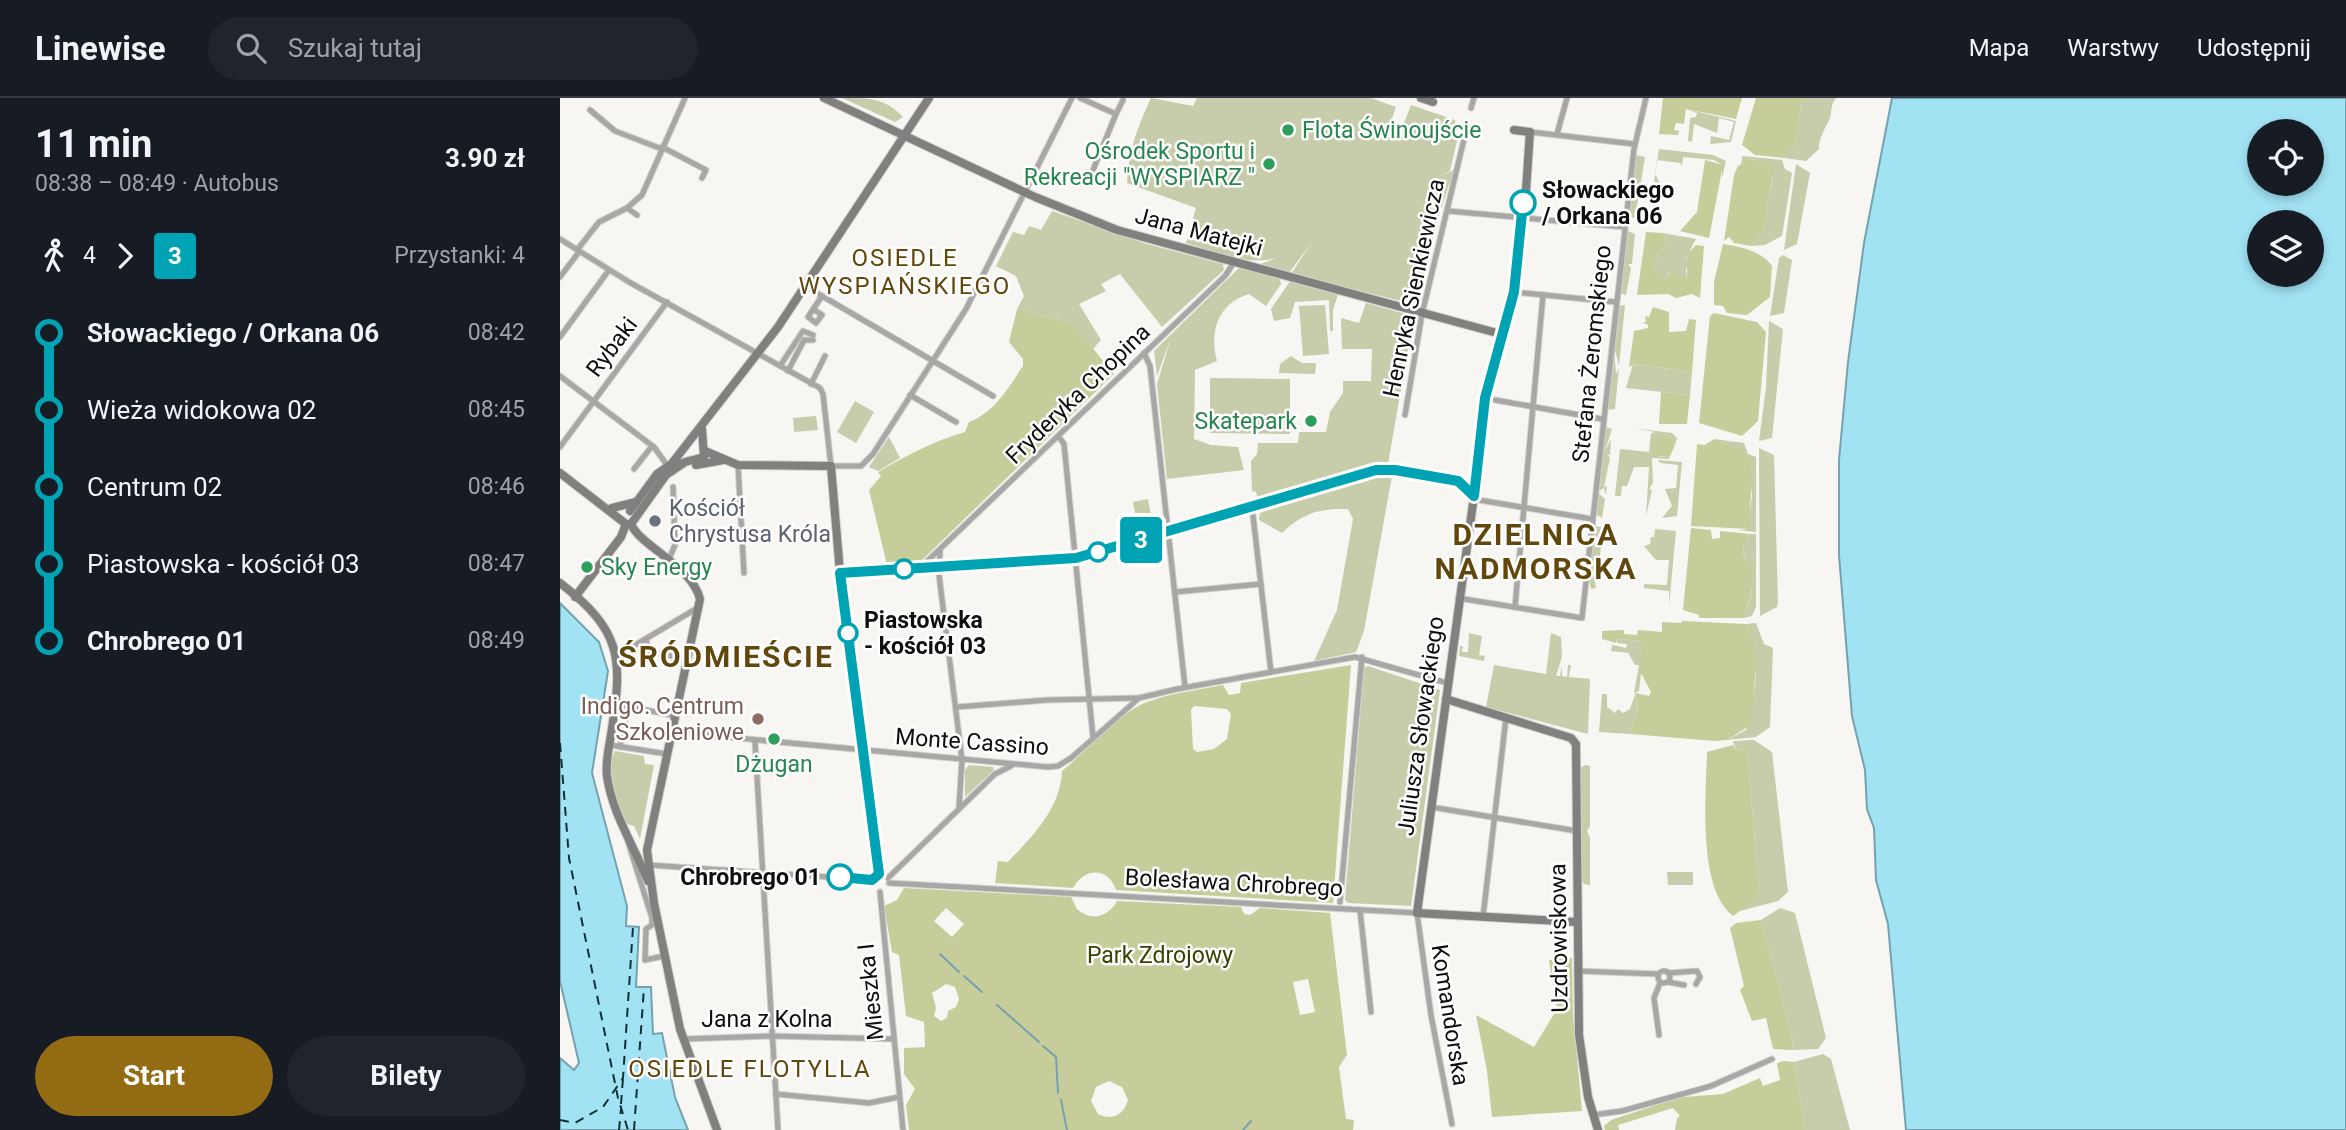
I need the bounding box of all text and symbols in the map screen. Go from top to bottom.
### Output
search box [208,17,698,80]
text: Linewise [35,29,166,68]
icon: search [232,29,270,67]
text: Szukaj tutaj [288,33,422,63]
text: Mapa [1969,34,2029,62]
text: Warstwy [2067,34,2159,62]
text: Udostępnij [2197,34,2311,62]
place label: Flota Świnoujście [1302,116,1481,144]
map controls [2247,119,2324,287]
button: locate [2247,119,2324,196]
text: 11 min [35,122,152,166]
marker: Flota Świnoujście [1280,122,1296,138]
place label: Ośrodek Sportu i Rekreacji "WYSPIARZ " [1024,138,1255,191]
text: 3.90 zł [445,143,525,173]
marker: Ośrodek Sportu i Rekreacji "WYSPIARZ " [1261,156,1277,172]
text: 08:38 – 08:49 · Autobus [35,170,279,197]
street label: Henryka Sienkiewicza [1378,176,1450,400]
place label: Słowackiego / Orkana 06 [1541,177,1674,230]
marker: Słowackiego / Orkana 06 [1510,190,1536,216]
street label: Jana Matejki [1132,202,1266,262]
button: layers [2247,210,2324,287]
icon: walk [35,237,73,275]
icon: forward [106,237,144,275]
text: 4 [83,242,96,269]
text: 3 [168,242,182,270]
text: Przystanki: 4 [394,242,525,269]
district label: OSIEDLE WYSPIAŃSKIEGO [799,244,1011,300]
street label: Stefana Żeromskiego [1567,244,1617,464]
street label: Rybaki [581,312,643,382]
text: Słowackiego / Orkana 06 [87,318,379,348]
street label: Fryderyka Chopina [1000,318,1156,470]
text: 08:42 [468,319,525,346]
text: Wieża widokowa 02 [87,395,316,425]
text: 08:45 [468,396,525,423]
place label: Skatepark [1195,408,1297,435]
marker: Skatepark [1303,413,1319,429]
text: Centrum 02 [87,472,222,502]
text: 08:46 [468,473,525,500]
place label: Kościół Chrystusa Króla [669,495,831,548]
marker: Kościół Chrystusa Króla [647,513,663,529]
line badge: 3 [1118,517,1164,563]
district label: DZIELNICA NADMORSKA [1435,517,1637,586]
text: 3 [1134,526,1148,554]
unlabelled marker [1088,542,1108,562]
text: Piastowska - kościół 03 [87,549,360,579]
text: 08:47 [468,550,525,577]
place label: Sky Energy [601,554,712,581]
marker: Sky Energy [579,559,595,575]
unlabelled marker [894,559,914,579]
place label: Piastowska - kościół 03 [864,607,986,660]
street label: Juliusza Słowackiego [1392,615,1450,837]
marker: Piastowska - kościół 03 [838,623,858,643]
text: Chrobrego 01 [87,626,246,656]
text: 08:49 [468,627,525,654]
district label: ŚRÓDMIEŚCIE [618,639,834,674]
place label: Indigo. Centrum Szkoleniowe [581,693,744,746]
marker: Indigo. Centrum Szkoleniowe [750,711,766,727]
street label: Monte Cassino [894,723,1050,761]
marker: Dżugan [766,731,782,747]
place label: Dżugan [735,751,813,778]
street label: Uzdrowiskowa [1544,863,1574,1013]
place label: Chrobrego 01 [680,864,821,891]
marker: Chrobrego 01 [827,864,853,890]
street label: Bolesława Chrobrego [1124,864,1344,902]
street label: Mieszka I [852,942,890,1042]
park label: Park Zdrojowy [1087,942,1233,969]
street label: Komandorska [1426,942,1474,1088]
street label: Jana z Kolna [701,1006,833,1033]
button: Start [35,1036,273,1116]
button: Bilety [287,1036,525,1116]
district label: OSIEDLE FLOTYLLA [628,1055,872,1083]

